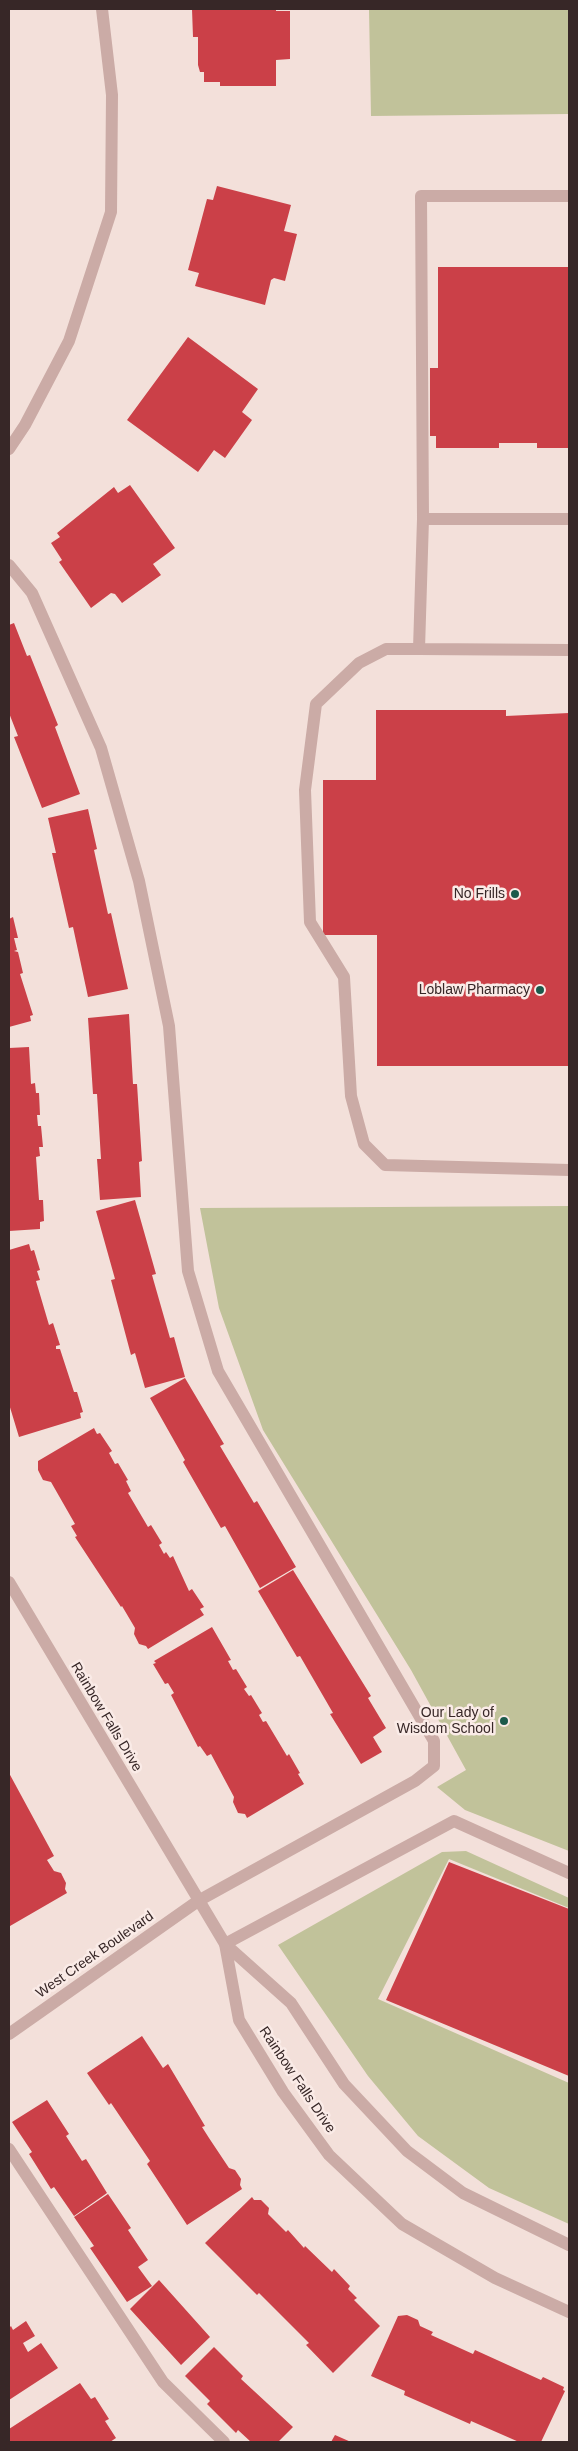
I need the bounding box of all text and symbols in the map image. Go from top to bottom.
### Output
place label: No Frills [454,886,505,902]
marker: No Frills [509,888,521,900]
place label: Loblaw Pharmacy [419,982,530,998]
marker: Loblaw Pharmacy [534,984,546,996]
street label: Rainbow Falls Drive [67,1659,145,1775]
place label: Our Lady of Wisdom School [397,1705,494,1738]
marker: Our Lady of Wisdom School [498,1715,510,1727]
street label: West Creek Boulevard [33,1908,157,2002]
street label: Rainbow Falls Drive [255,2024,339,2136]

